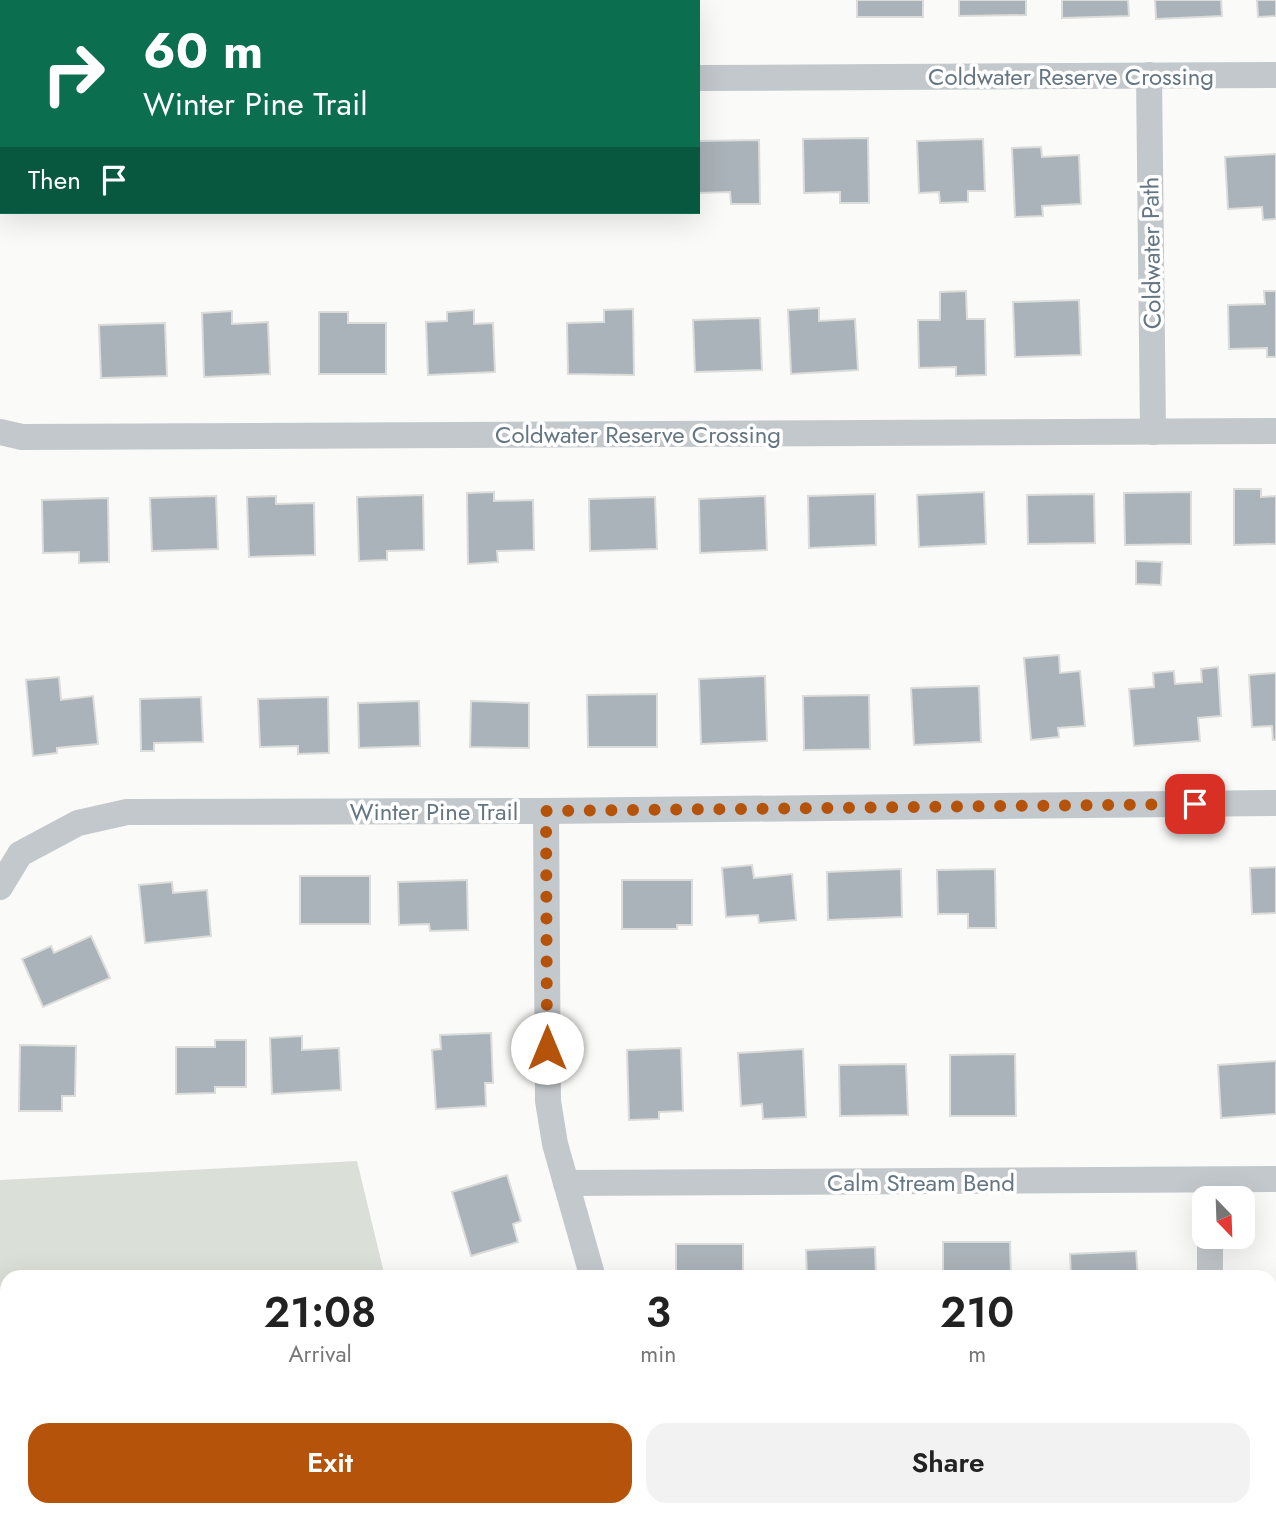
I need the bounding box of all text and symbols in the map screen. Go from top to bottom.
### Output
text: 60 m [143,16,263,86]
icon: right [28,28,119,119]
street label: Coldwater Reserve Crossing [928,59,1214,94]
text: Winter Pine Trail [143,81,368,127]
text: Then [28,161,81,199]
icon: arrive [95,161,133,199]
street label: Coldwater Path [1132,176,1170,330]
street label: Coldwater Reserve Crossing [495,417,781,452]
pin [1165,774,1225,834]
icon: arrive [1176,785,1214,823]
street label: Winter Pine Trail [350,794,518,829]
position arrow [510,1011,584,1085]
street label: Calm Stream Bend [827,1165,1015,1200]
north arrow [1192,1186,1255,1250]
map controls [1192,1186,1255,1249]
text: 21:08 [264,1282,376,1343]
text: 3 [646,1282,671,1343]
text: 210 [940,1282,1014,1343]
text: Arrival [288,1337,352,1371]
text: min [640,1337,676,1371]
text: m [968,1337,986,1371]
button: Exit [28,1423,632,1503]
button: Share [646,1423,1250,1503]

